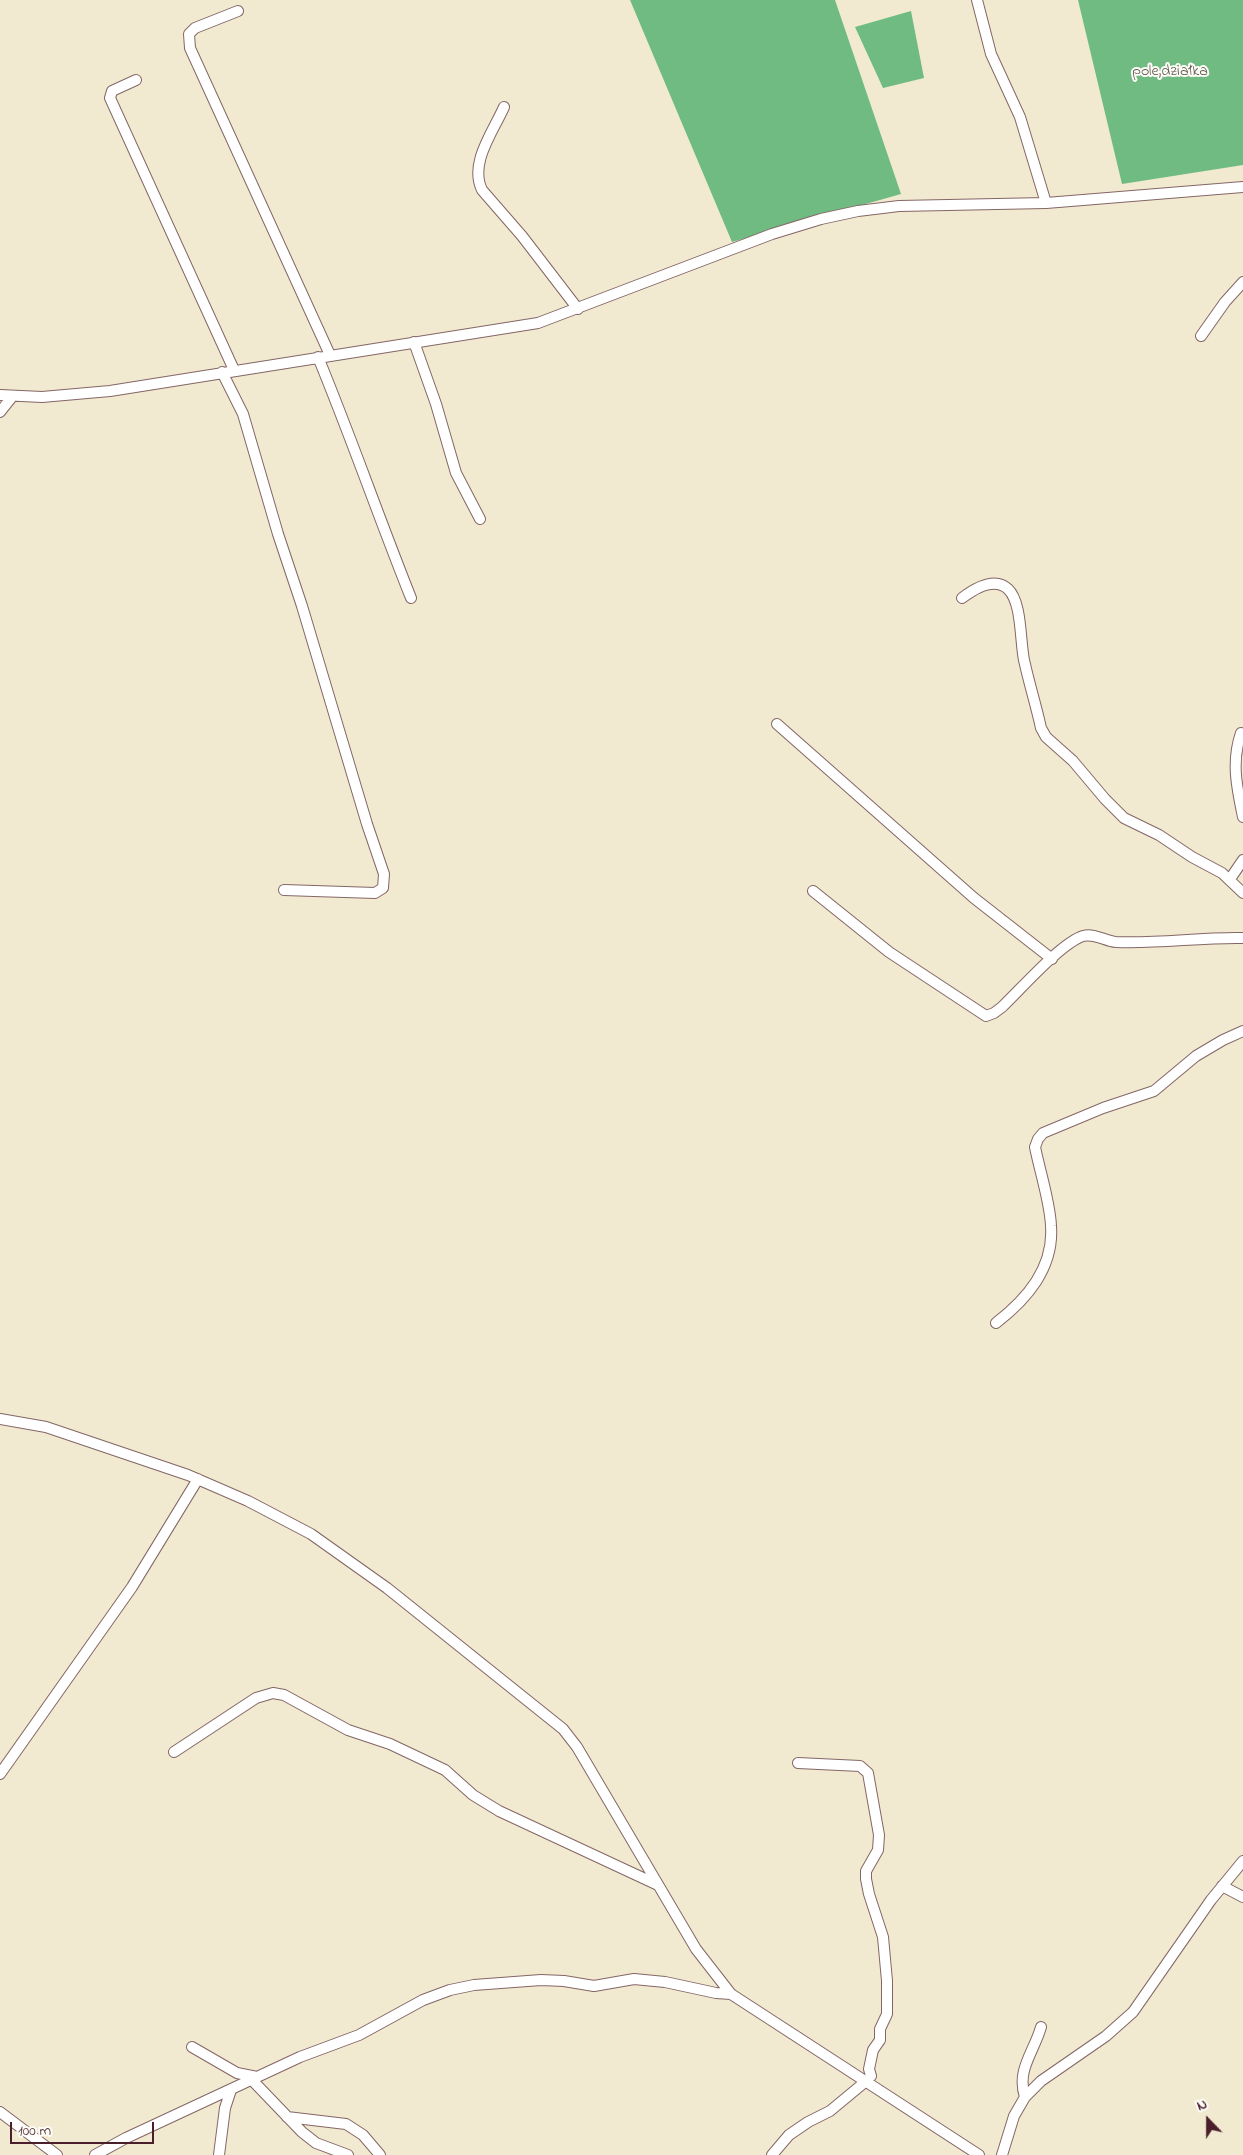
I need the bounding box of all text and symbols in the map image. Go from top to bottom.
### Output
park label: pole,działka [1132,62,1208,82]
text: N [1194,2094,1211,2117]
north arrow [1183,2095,1233,2145]
scale bar [12,2112,156,2144]
text: 100 m [18,2120,51,2142]

